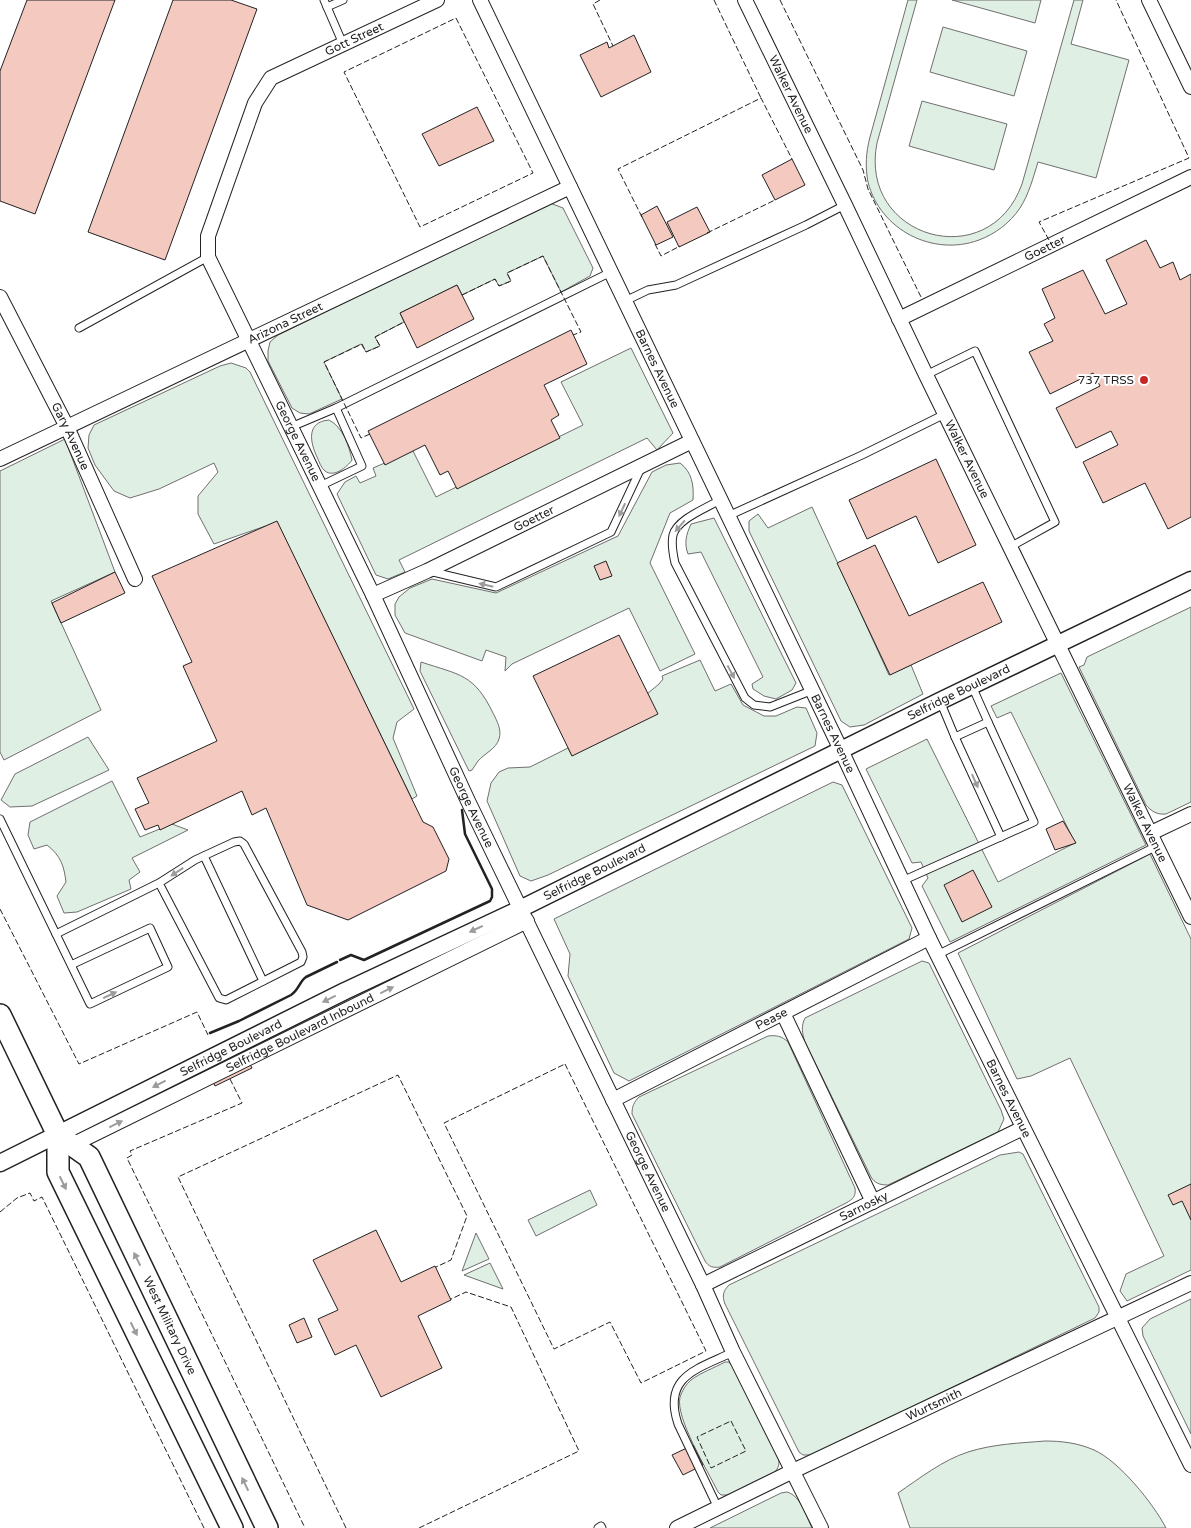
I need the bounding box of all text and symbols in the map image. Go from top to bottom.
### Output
street label: Gott Street [323,19,386,59]
street label: Walker Avenue [766,53,816,136]
street label: Goetter [1022,232,1068,264]
street label: Arizona Street [245,299,325,347]
street label: Barnes Avenue [633,327,682,410]
place label: 737 TRSS [1078,373,1134,387]
marker: 737 TRSS [1138,374,1150,386]
street label: George Avenue [272,398,324,484]
street label: Gary Avenue [49,400,92,472]
street label: Walker Avenue [942,418,992,501]
one-way arrow [618,502,626,517]
street label: Goetter [511,503,557,535]
one-way arrow [674,520,685,533]
one-way arrow [479,581,494,589]
street label: Selfridge Boulevard [905,661,1012,723]
one-way arrow [727,665,736,679]
street label: Barnes Avenue [808,692,858,775]
street label: George Avenue [446,764,497,850]
one-way arrow [972,774,980,788]
street label: Walker Avenue [1120,782,1170,865]
street label: Selfridge Boulevard [541,841,648,903]
one-way arrow [170,867,184,876]
one-way arrow [469,926,483,934]
one-way arrow [380,986,394,994]
one-way arrow [103,990,118,999]
street label: Selfridge Boulevard Inbound [223,991,375,1075]
one-way arrow [322,995,337,1003]
street label: Pease [753,1005,790,1033]
street label: Selfridge Boulevard [178,1017,284,1079]
street label: Barnes Avenue [983,1057,1034,1140]
one-way arrow [151,1080,166,1088]
one-way arrow [109,1119,123,1127]
street label: George Avenue [622,1129,674,1214]
one-way arrow [59,1175,67,1190]
street label: Sarnosky [837,1188,891,1224]
one-way arrow [133,1252,141,1266]
street label: West Military Drive [140,1274,200,1377]
one-way arrow [130,1321,139,1336]
street label: Wurtsmith [904,1385,964,1424]
one-way arrow [241,1477,249,1491]

